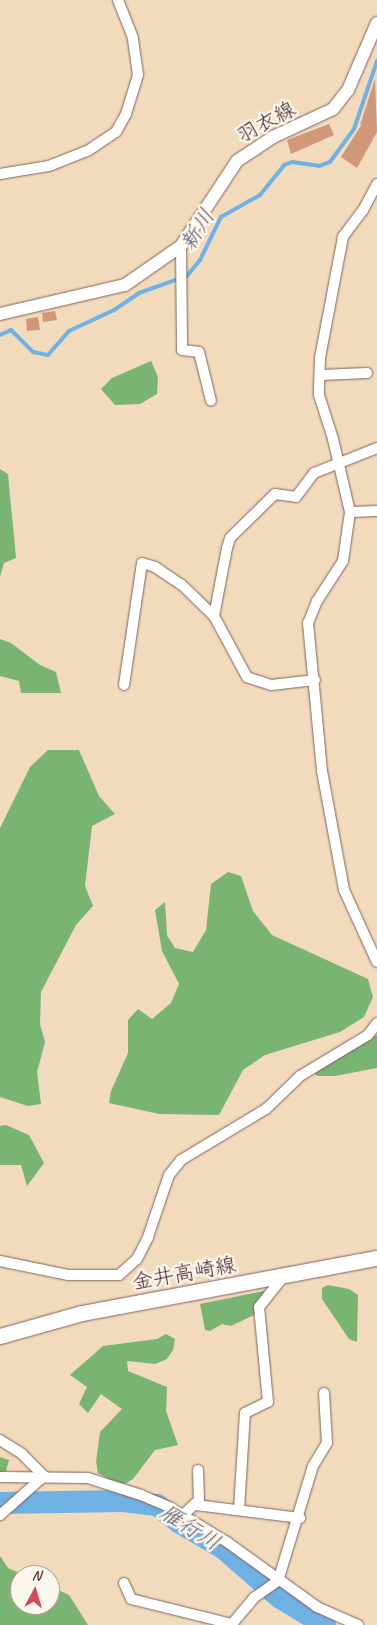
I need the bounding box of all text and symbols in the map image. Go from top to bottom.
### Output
street label: 羽衣線 [232,96,300,148]
water label: 新川 [175,204,221,256]
street label: 金井高崎線 [130,1251,238,1295]
water label: 雁行川 [155,1499,225,1557]
north arrow [10,1565,60,1615]
text: N [31,1567,42,1584]

